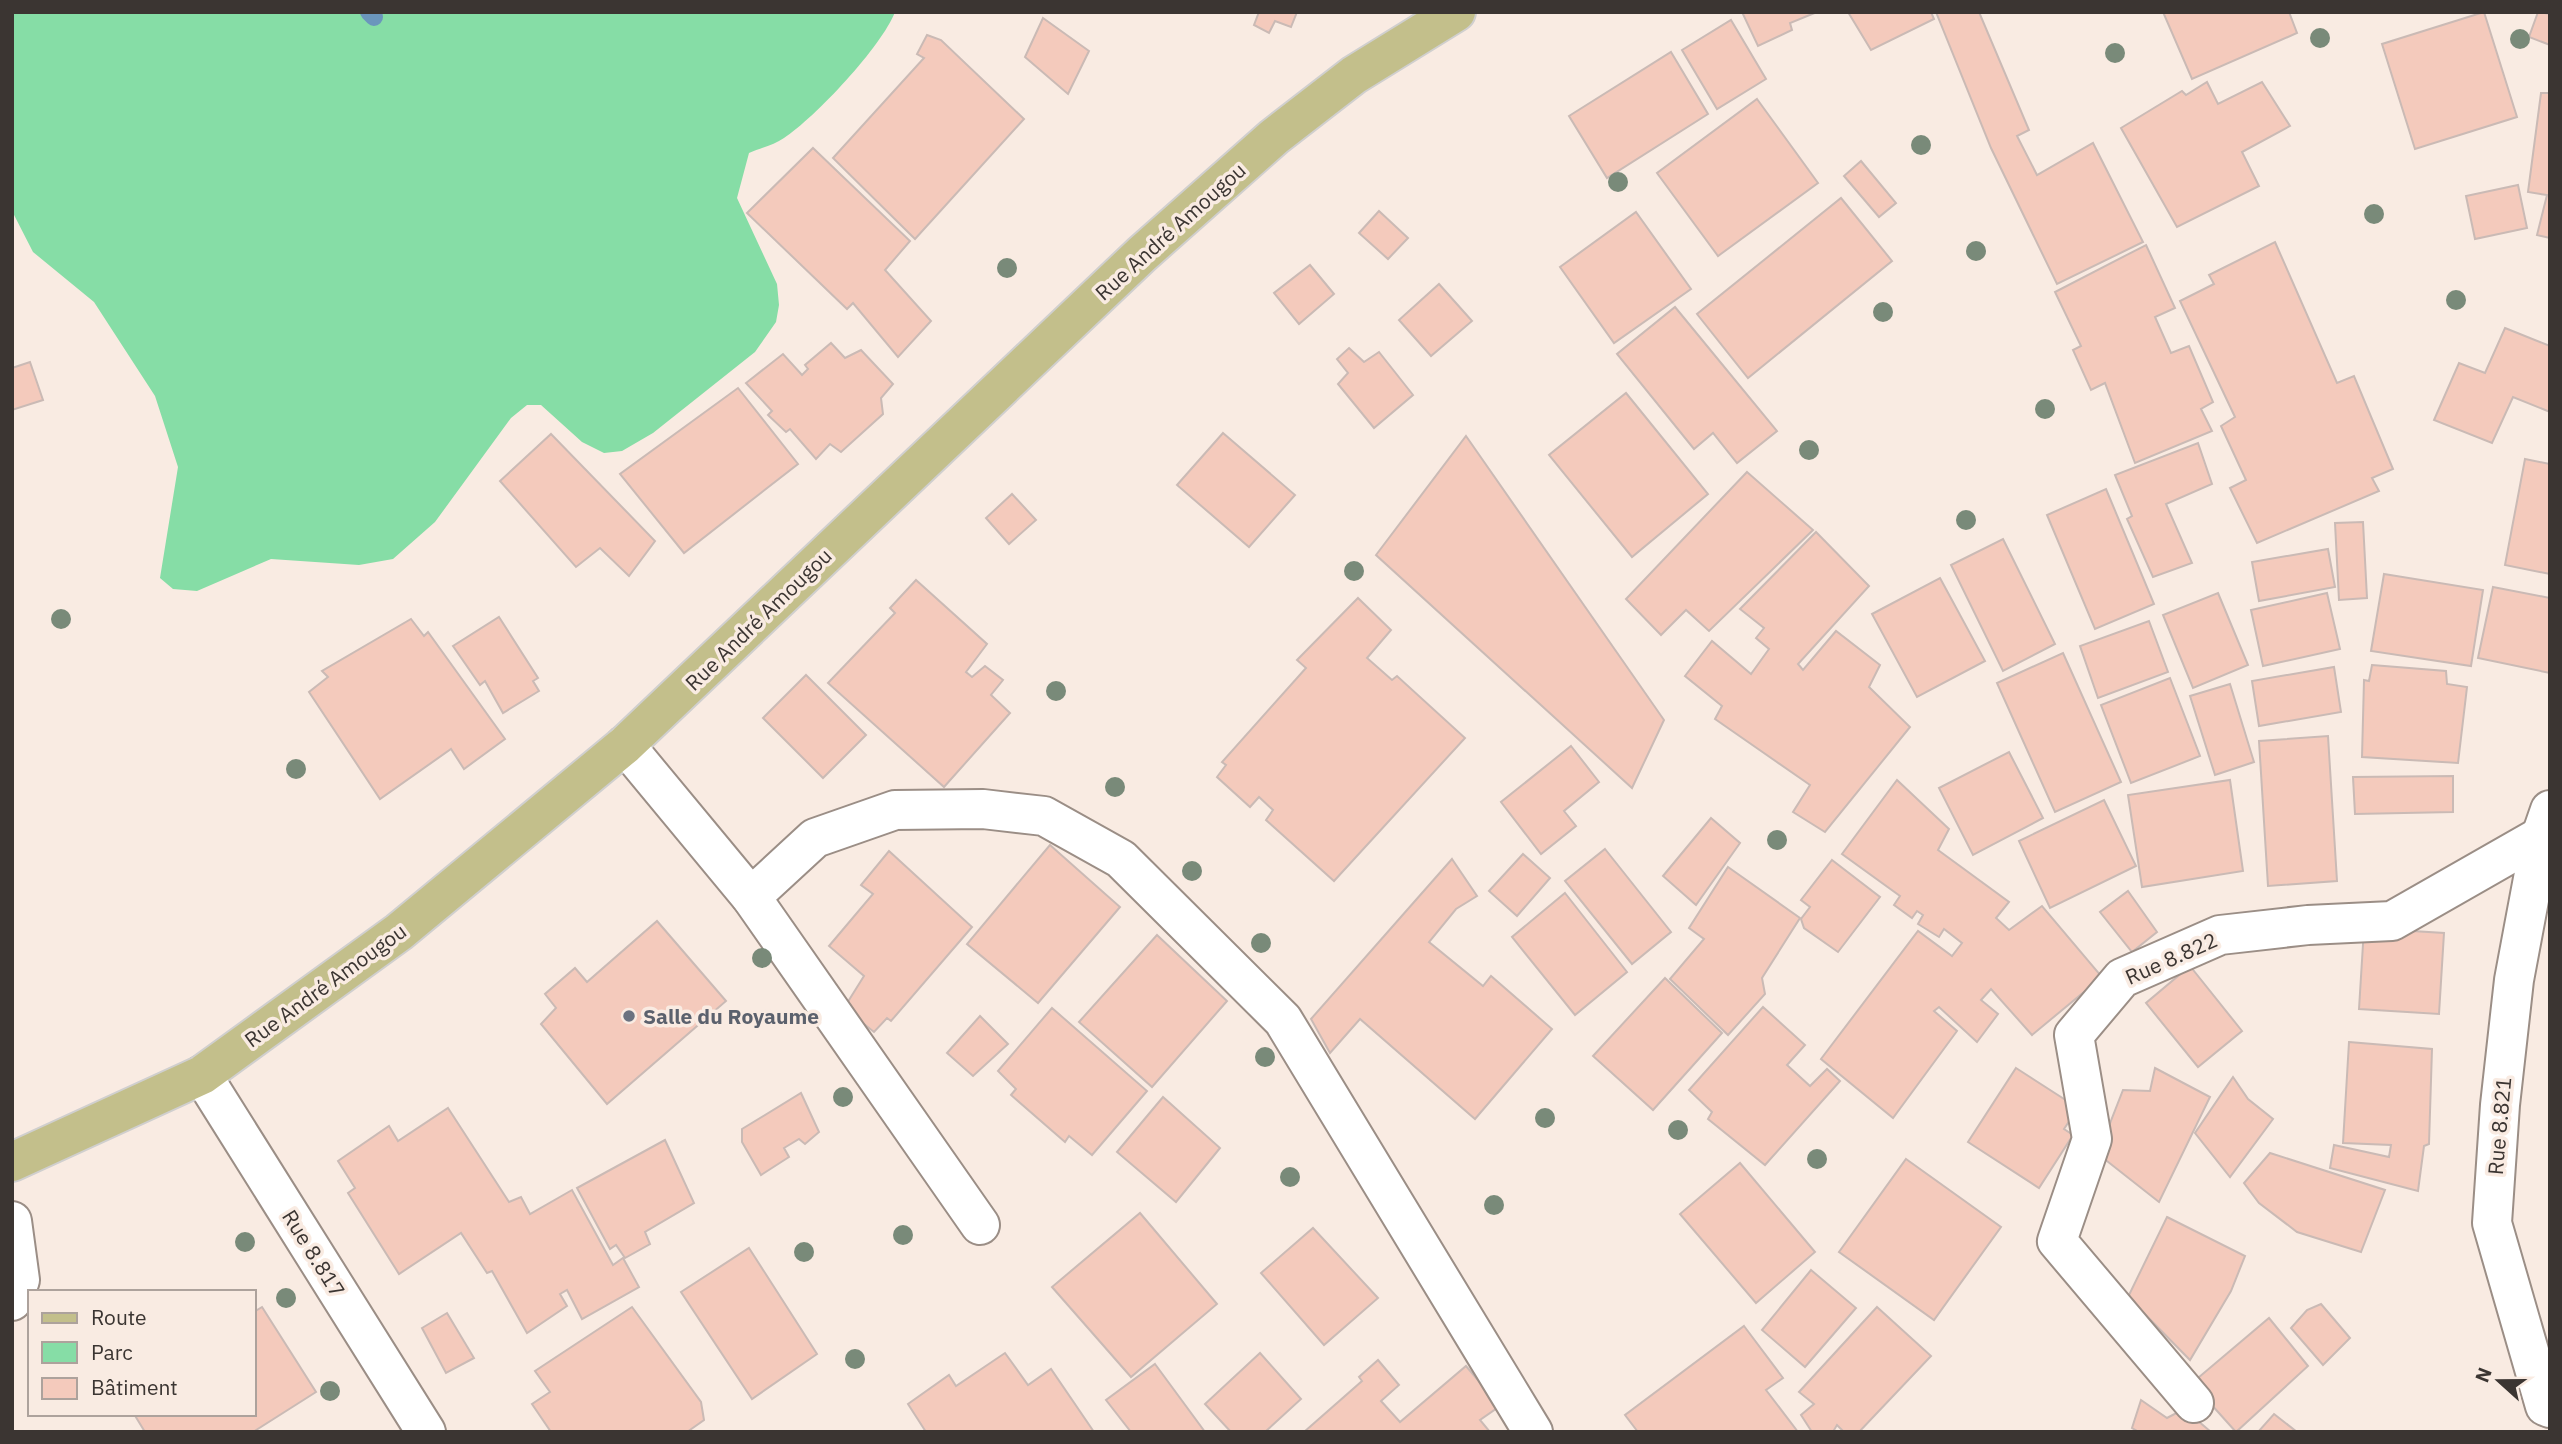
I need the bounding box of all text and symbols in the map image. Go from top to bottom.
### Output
street label: Rue André Amougou [1089,156,1251,306]
street label: Rue André Amougou [679,542,837,696]
street label: Rue André Amougou [238,917,412,1053]
street label: Rue 8.822 [2121,925,2221,991]
place label: Salle du Royaume [643,1002,819,1030]
marker: Salle du Royaume [621,1008,637,1024]
street label: Rue 8.821 [2481,1076,2517,1176]
street label: Rue 8.817 [276,1204,352,1302]
legend [28,1290,256,1416]
text: Route [91,1303,147,1331]
text: Parc [91,1338,133,1366]
north arrow [2464,1346,2534,1416]
text: N [2469,1364,2497,1386]
text: Bâtiment [91,1373,178,1401]

